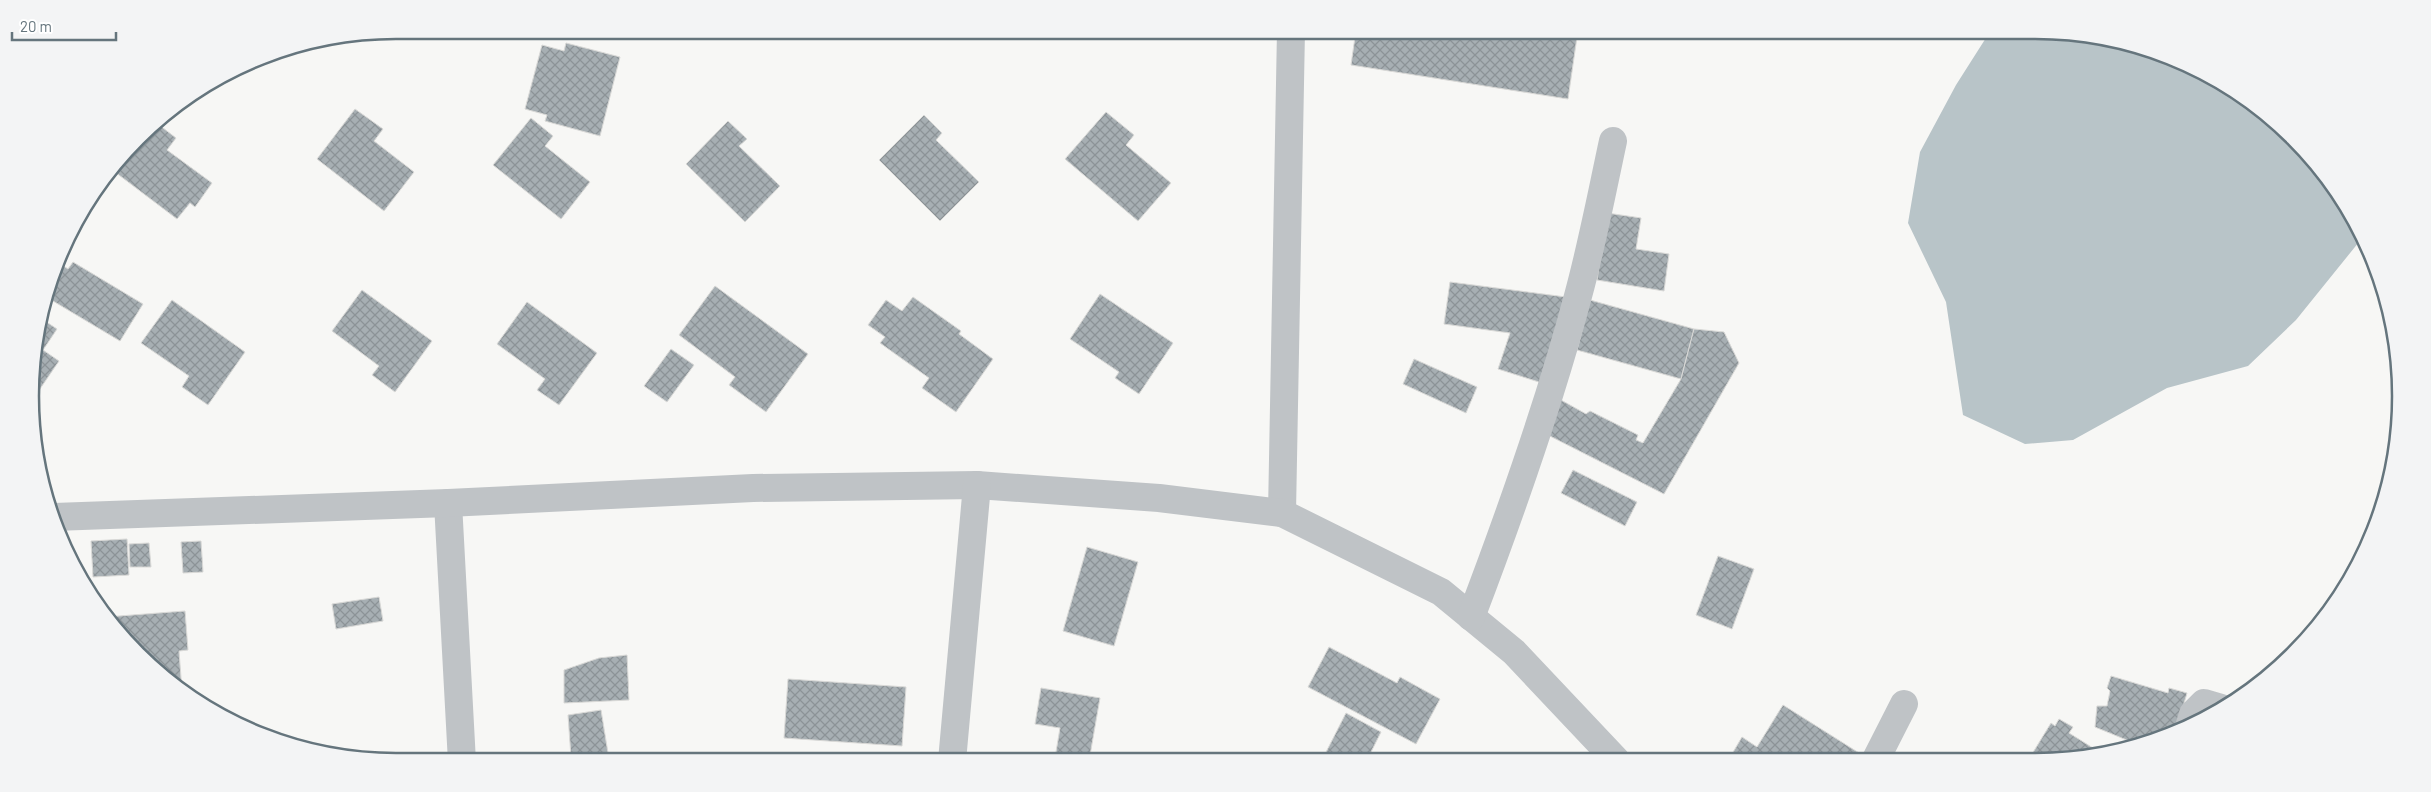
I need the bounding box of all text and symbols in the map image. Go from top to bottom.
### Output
scale bar [12,10,116,42]
text: 20 m [20,17,52,35]

